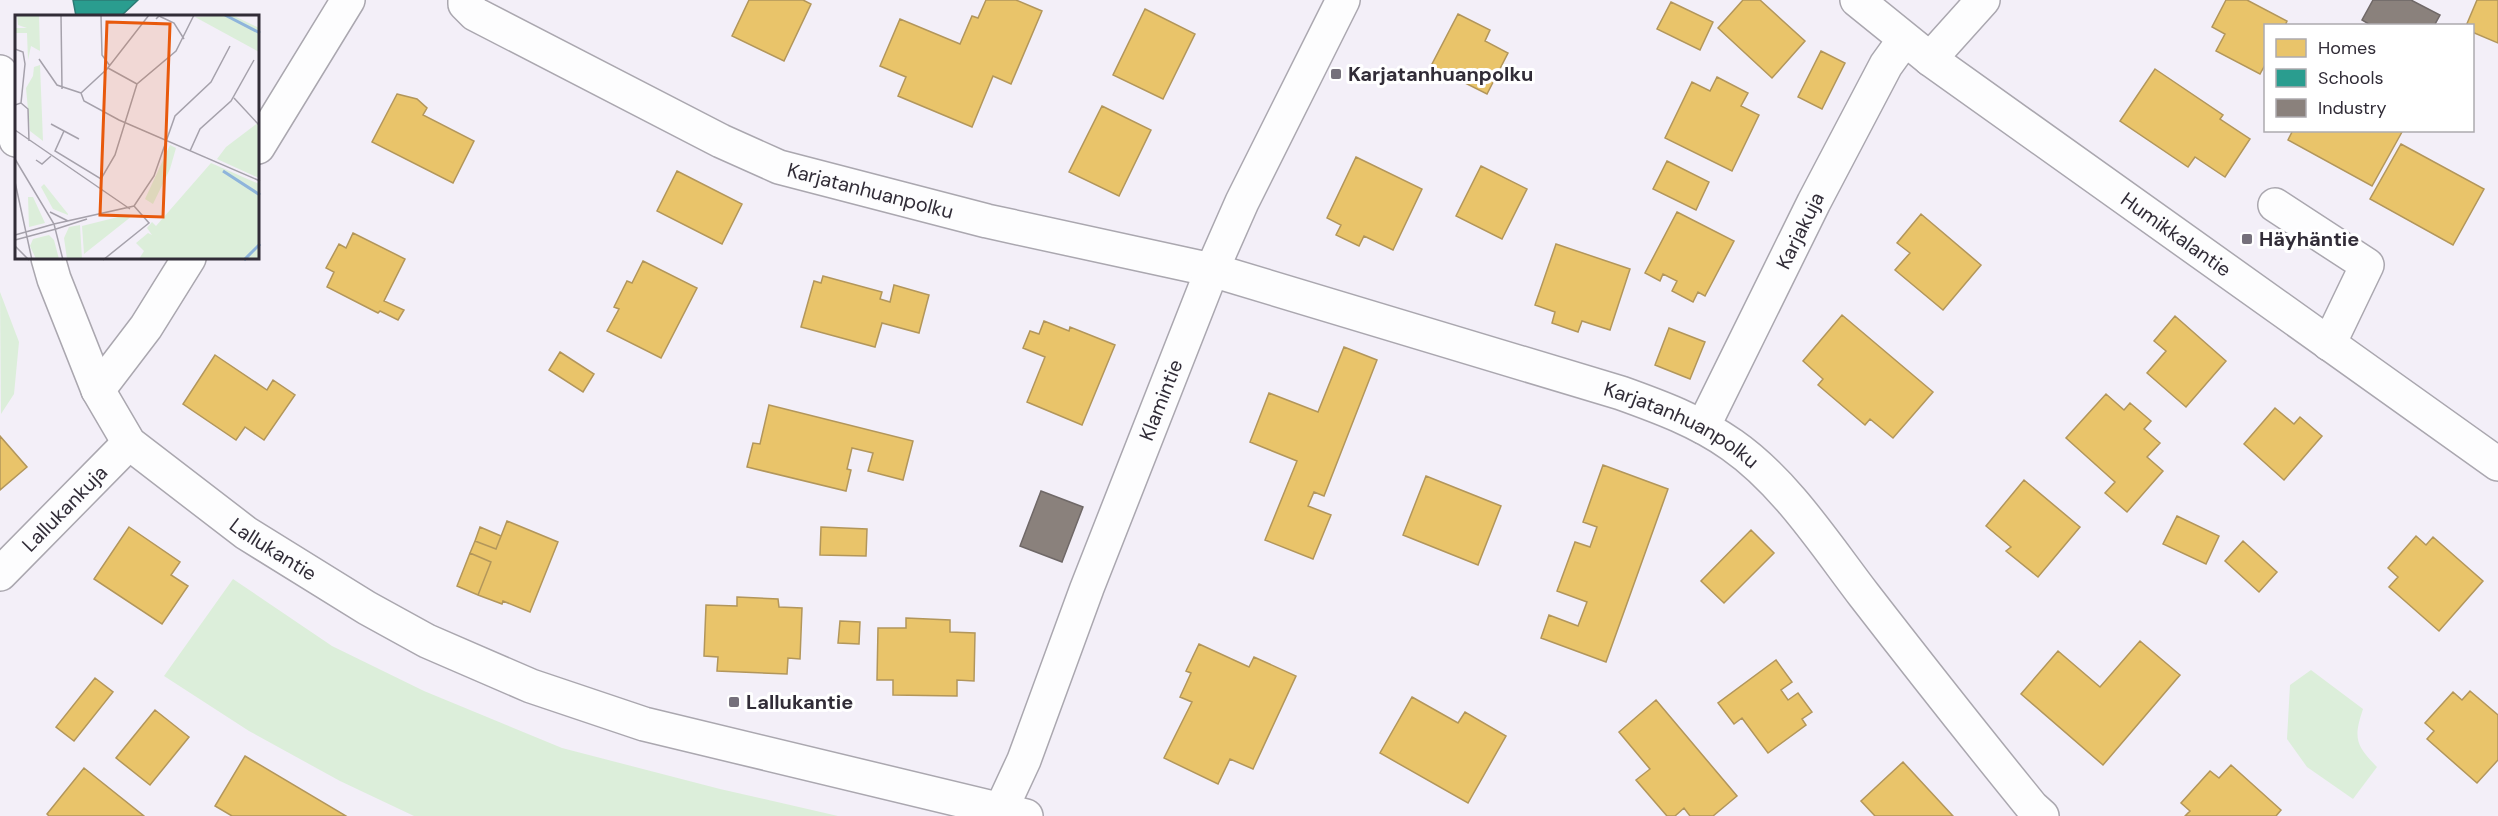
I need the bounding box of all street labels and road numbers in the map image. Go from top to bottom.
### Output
street label: Karjatanhuanpolku [784,157,956,225]
street label: Humikkalantie [2116,186,2236,283]
street label: Karjakuja [1770,188,1830,273]
street label: Klamintie [1133,356,1189,444]
street label: Karjatanhuanpolku [1601,376,1765,474]
street label: Lallukankuja [16,460,113,557]
street label: Lallukantie [224,512,322,587]

